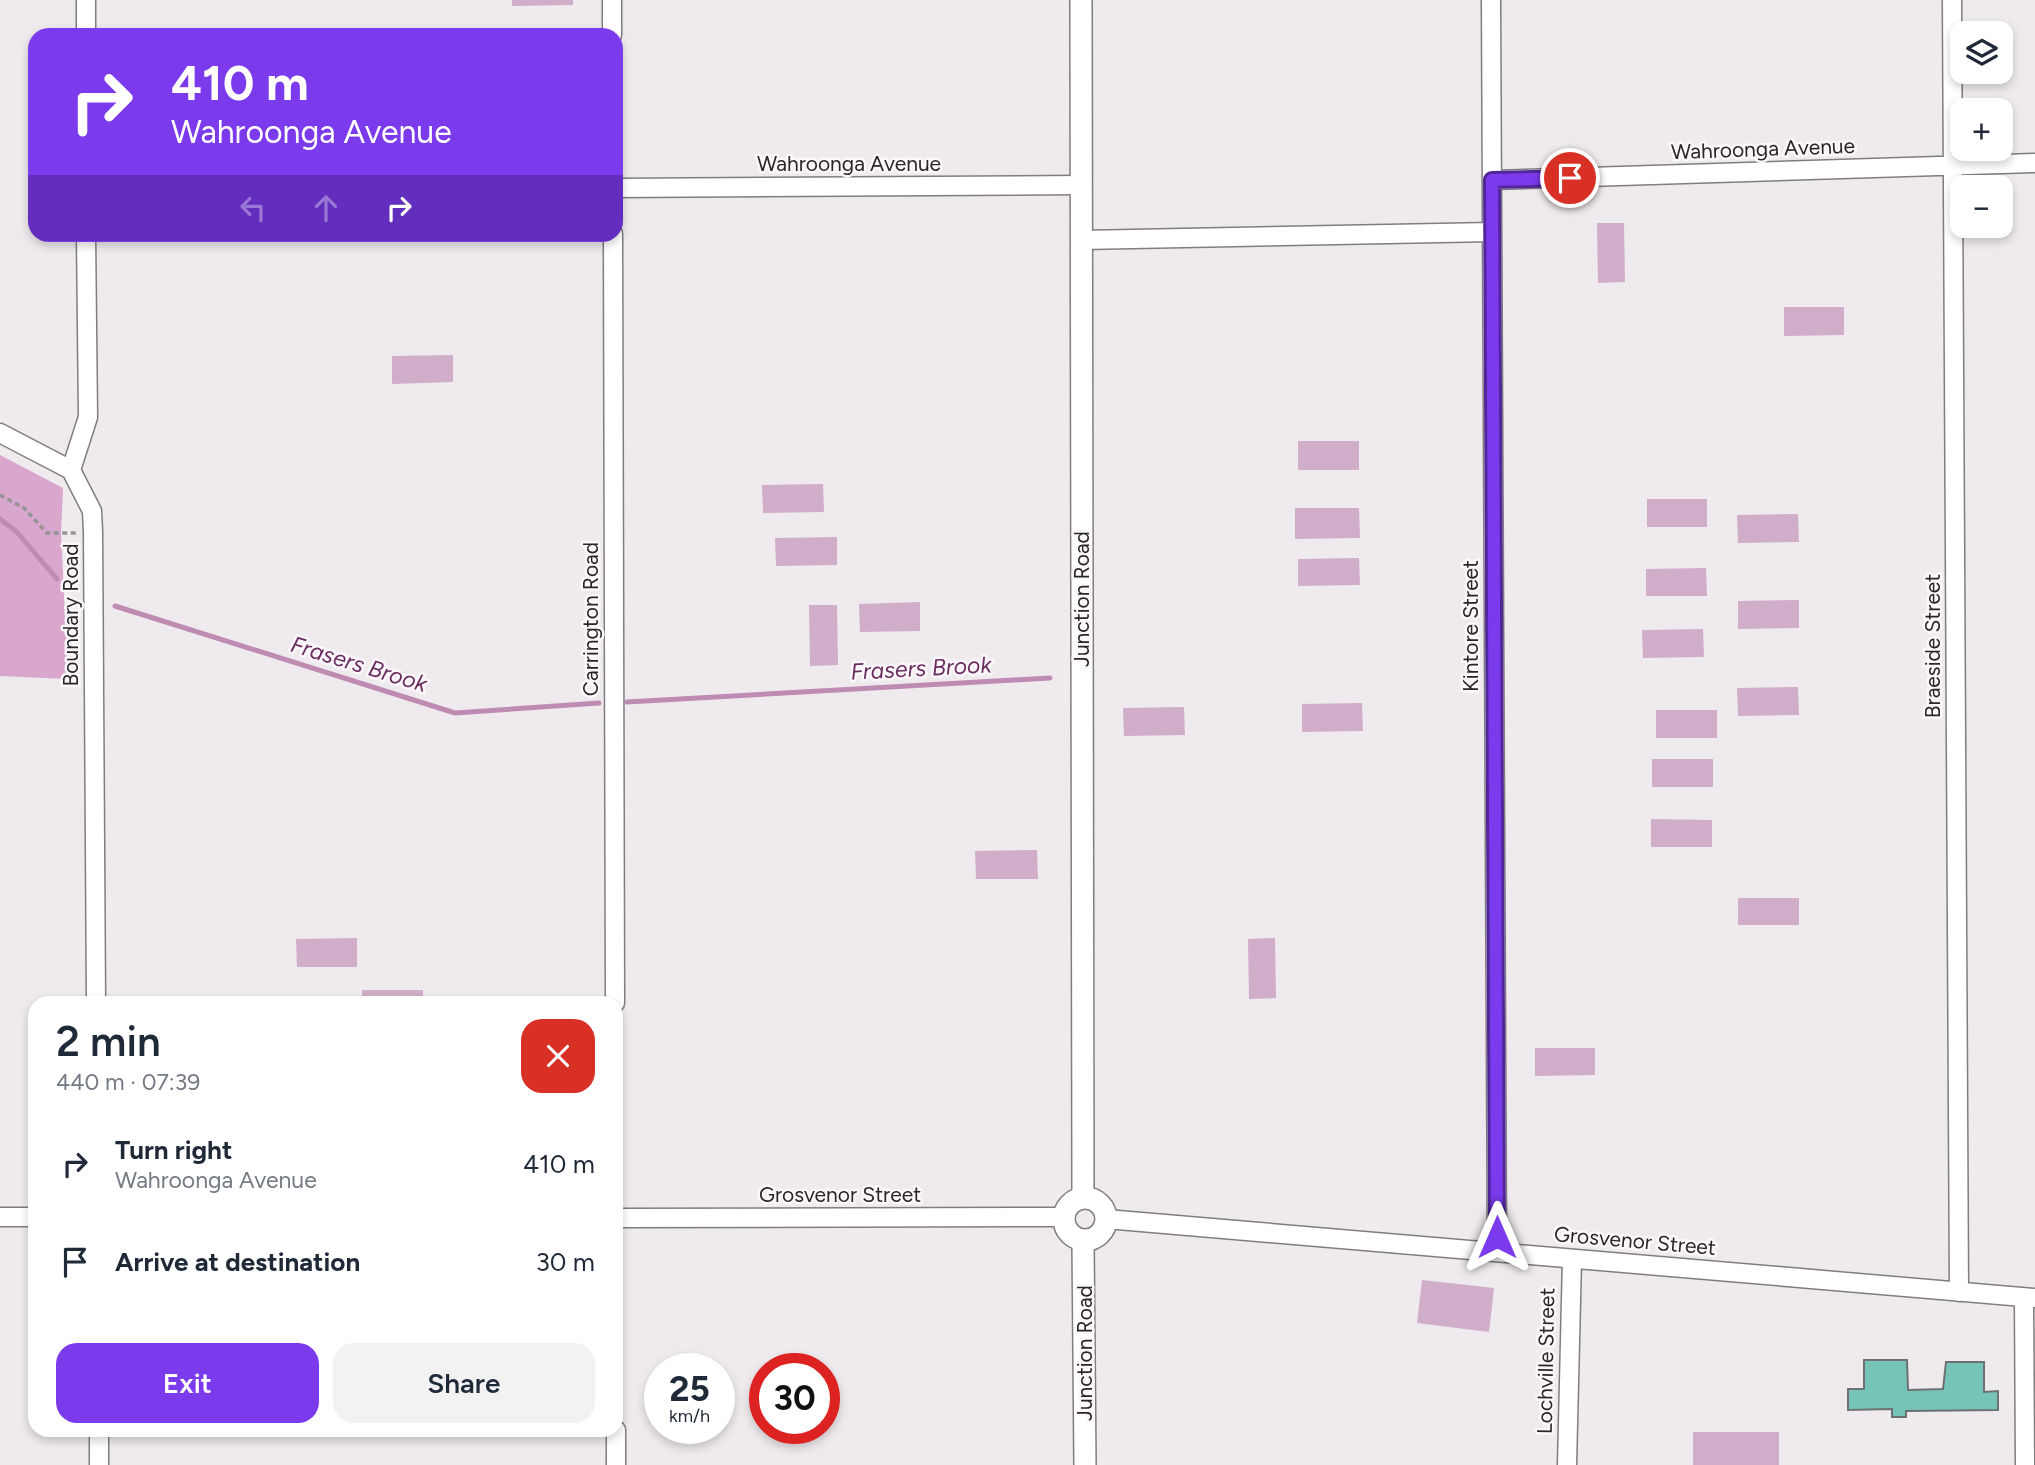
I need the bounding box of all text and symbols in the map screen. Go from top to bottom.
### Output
map controls [1950,21,2013,238]
button: layers [1950,21,2013,84]
text: 410 m [171,53,309,112]
icon: right [56,56,147,147]
button: + [1950,98,2013,161]
text: Wahroonga Avenue [171,113,452,151]
street label: Wahroonga Avenue [1671,133,1855,164]
pin [1540,148,1600,208]
street label: Wahroonga Avenue [757,151,941,176]
icon: arrive [1551,159,1589,197]
button: − [1950,175,2013,238]
icon: left [234,189,272,227]
icon: ahead [307,189,345,227]
icon: right [380,189,418,227]
street label: Junction Road [1069,531,1094,667]
street label: Carrington Road [578,542,603,696]
street label: Boundary Road [58,543,83,687]
street label: Kintore Street [1458,560,1483,692]
street label: Braeside Street [1920,574,1945,718]
water label: Frasers Brook [287,630,431,698]
water label: Frasers Brook [850,650,993,686]
text: 2 min [56,1016,161,1067]
button: close [521,1019,595,1093]
text: 440 m · 07:39 [56,1068,200,1096]
text: Turn right [115,1134,232,1166]
icon: right [56,1145,94,1183]
text: 410 m [523,1148,595,1180]
text: Wahroonga Avenue [115,1166,317,1194]
street label: Grosvenor Street [759,1182,921,1207]
position arrow [1460,1200,1534,1274]
street label: Grosvenor Street [1553,1221,1717,1260]
icon: arrive [56,1243,94,1281]
text: Arrive at destination [115,1246,360,1278]
text: 30 m [536,1246,595,1278]
street label: Junction Road [1072,1285,1097,1421]
street label: Lochville Street [1532,1287,1559,1434]
button: Exit [56,1343,319,1423]
button: Share [333,1343,595,1423]
speed limit sign: 30 [749,1353,840,1444]
text: 25 [669,1368,710,1410]
text: km/h [669,1405,710,1427]

